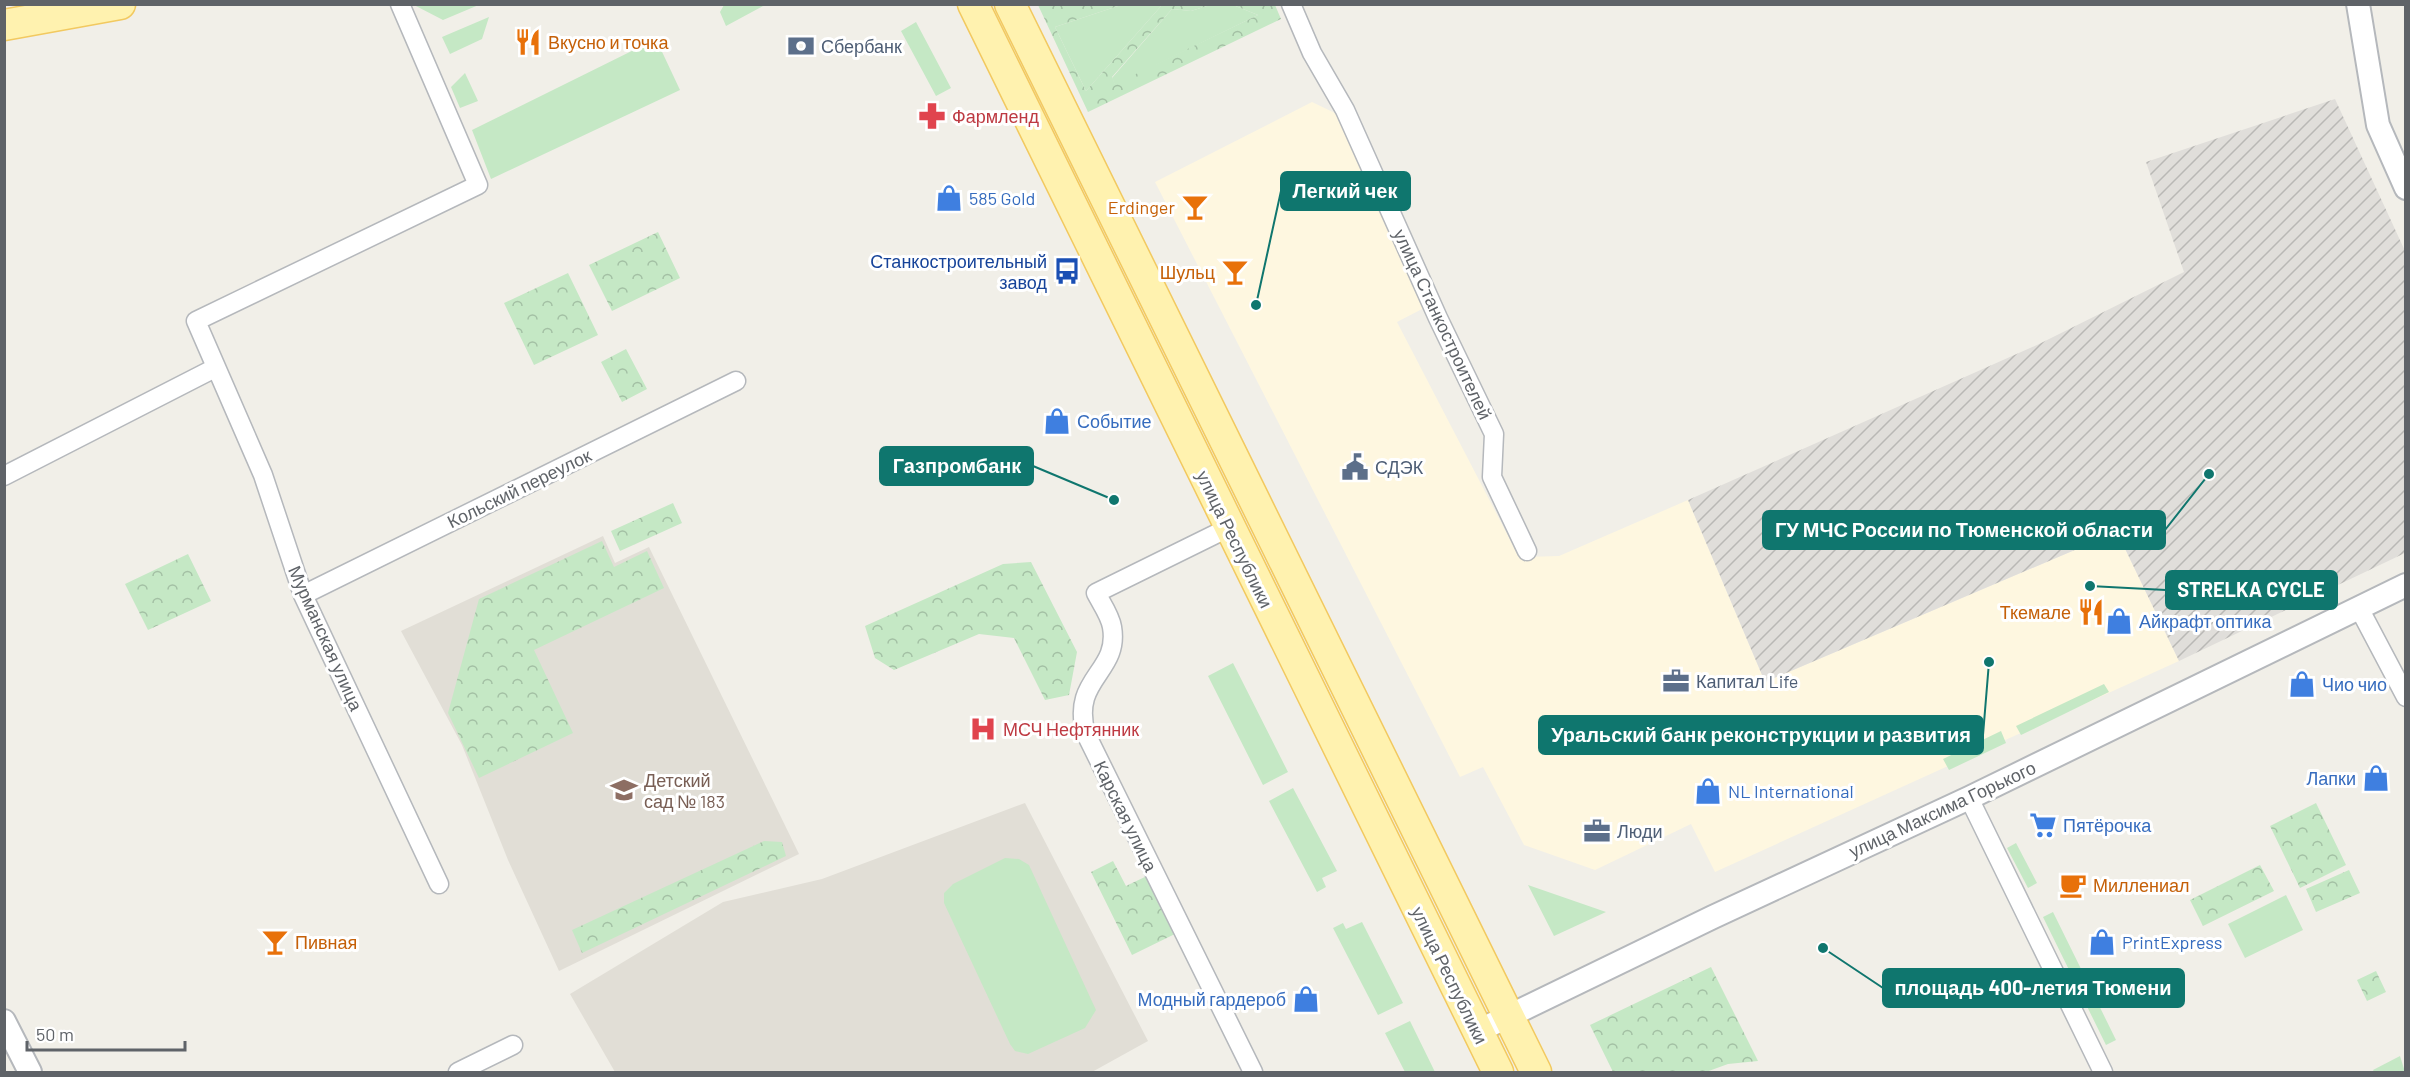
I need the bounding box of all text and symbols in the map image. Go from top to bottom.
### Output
restaurant icon: Вкусно и точка [513,27,543,57]
place label: Вкусно и точка [548,31,669,53]
bank icon: Сбербанк [786,31,816,61]
place label: Сбербанк [821,35,902,57]
pharmacy icon: Фармленд [917,101,947,131]
place label: Фармленд [952,105,1040,127]
callout: Легкий чек [1281,172,1410,210]
text: Легкий чек [1293,178,1398,202]
shop icon: 585 Gold [934,183,964,213]
place label: 585 Gold [969,187,1035,209]
bar icon: Erdinger [1180,192,1210,222]
place label: Erdinger [1108,196,1175,218]
street label: улица Станкостроителей [1389,225,1497,423]
place label: Станкостроительный завод [870,250,1047,293]
bus stop icon: Станкостроительный завод [1052,256,1082,286]
bar icon: Шульц [1220,257,1250,287]
place label: Шульц [1160,261,1215,283]
shop icon: Событие [1042,406,1072,436]
place label: Событие [1077,410,1152,432]
street label: Кольский переулок [443,444,595,532]
callout: Газпромбанк [880,447,1033,485]
public building icon: СДЭК [1340,452,1370,482]
text: Газпромбанк [893,453,1022,477]
place label: СДЭК [1375,456,1424,478]
street label: улица Республики [1192,467,1278,611]
callout: ГУ МЧС России по Тюменской области [1763,511,2165,549]
text: ГУ МЧС России по Тюменской области [1775,517,2153,541]
street label: Мурманская улица [284,562,368,715]
callout: STRELKA CYCLE [2166,571,2337,609]
text: STRELKA CYCLE [2177,577,2325,601]
restaurant icon: Ткемале [2076,597,2106,627]
place label: Ткемале [2000,601,2071,623]
shop icon: Айкрафт оптика [2104,606,2134,636]
place label: Айкрафт оптика [2139,610,2273,632]
office icon: Капитал Life [1661,666,1691,696]
shop icon: Чио чио [2287,669,2317,699]
place label: Капитал Life [1696,670,1798,692]
place label: Чио чио [2322,673,2387,695]
hospital icon: МСЧ Нефтянник [968,714,998,744]
callout: Уральский банк реконструкции и развития [1539,716,1983,754]
place label: МСЧ Нефтянник [1003,718,1139,740]
text: Уральский банк реконструкции и развития [1551,722,1971,746]
street label: улица Максима Горького [1845,756,2039,862]
street label: Карская улица [1090,757,1163,876]
shop icon: Лапки [2361,763,2391,793]
place label: Лапки [2307,767,2356,789]
place label: Детский сад № 183 [644,769,725,812]
school or university icon: Детский сад № 183 [609,775,639,805]
shop icon: NL International [1693,776,1723,806]
place label: NL International [1728,780,1854,802]
supermarket icon: Пятёрочка [2028,810,2058,840]
place label: Пятёрочка [2063,814,2152,836]
office icon: Люди [1582,816,1612,846]
place label: Люди [1617,820,1662,842]
cafe icon: Миллениал [2058,870,2088,900]
place label: Миллениал [2093,874,2190,896]
street label: улица Республики [1407,903,1493,1047]
bar icon: Пивная [260,927,290,957]
shop icon: PrintExpress [2087,927,2117,957]
place label: Пивная [295,931,357,953]
place label: PrintExpress [2122,931,2222,953]
callout: площадь 400-летия Тюмени [1883,969,2184,1007]
text: площадь 400-летия Тюмени [1894,975,2172,999]
shop icon: Модный гардероб [1291,984,1321,1014]
place label: Модный гардероб [1138,988,1286,1010]
scale bar [27,1014,184,1052]
text: 50 m [36,1023,74,1045]

